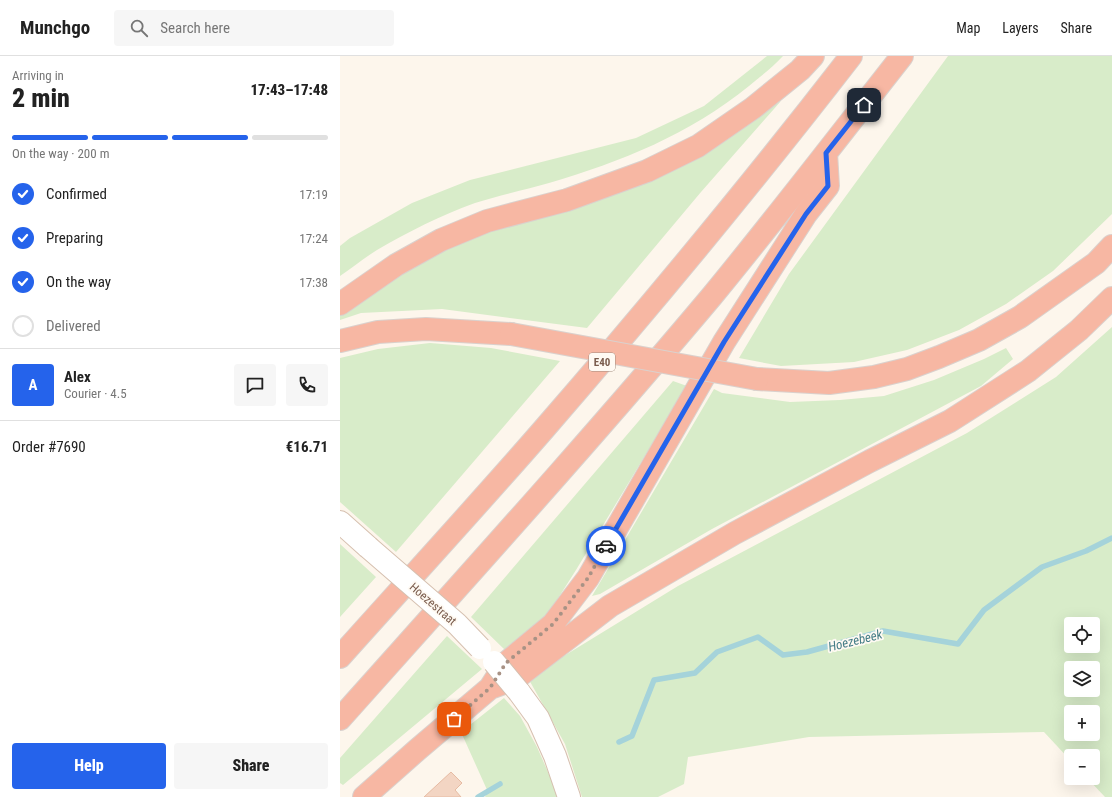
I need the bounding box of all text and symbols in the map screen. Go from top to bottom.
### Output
search box [114,10,394,46]
text: Munchgo [20,16,90,39]
icon: search [128,17,150,39]
text: Search here [160,19,230,37]
text: Map [956,20,980,36]
text: Layers [1002,20,1039,36]
text: Share [1061,20,1092,36]
text: Arriving in [12,68,64,83]
text: 17:43–17:48 [250,81,328,99]
text: 2 min [12,83,70,113]
pin [847,88,881,122]
icon: home [853,94,875,116]
text: On the way · 200 m [12,146,109,161]
icon: check [12,183,34,205]
text: Confirmed [46,185,107,203]
text: 17:19 [299,187,328,202]
icon: check [12,227,34,249]
text: Preparing [46,229,103,247]
text: 17:24 [299,231,328,246]
icon: check [12,271,34,293]
text: On the way [46,273,111,291]
text: 17:38 [299,275,328,290]
text: Delivered [46,317,101,335]
road number: E40 [589,353,615,371]
button: chat [234,364,276,406]
button: phone [286,364,328,406]
text: Alex [64,368,91,386]
text: A [29,376,37,394]
text: Courier · 4.5 [64,386,127,401]
text: Order #7690 [12,438,86,456]
text: €16.71 [286,438,328,456]
courier [586,526,626,566]
icon: car [595,535,617,557]
street label: Hoezestraat [407,580,460,628]
map controls [1064,617,1100,785]
button: locate [1064,617,1100,653]
water label: Hoezebeek [827,626,884,654]
button: layers [1064,661,1100,697]
pin [437,702,471,736]
button: + [1064,705,1100,741]
icon: bag [443,708,465,730]
button: Help [12,743,166,789]
button: Share [174,743,328,789]
button: − [1064,749,1100,785]

